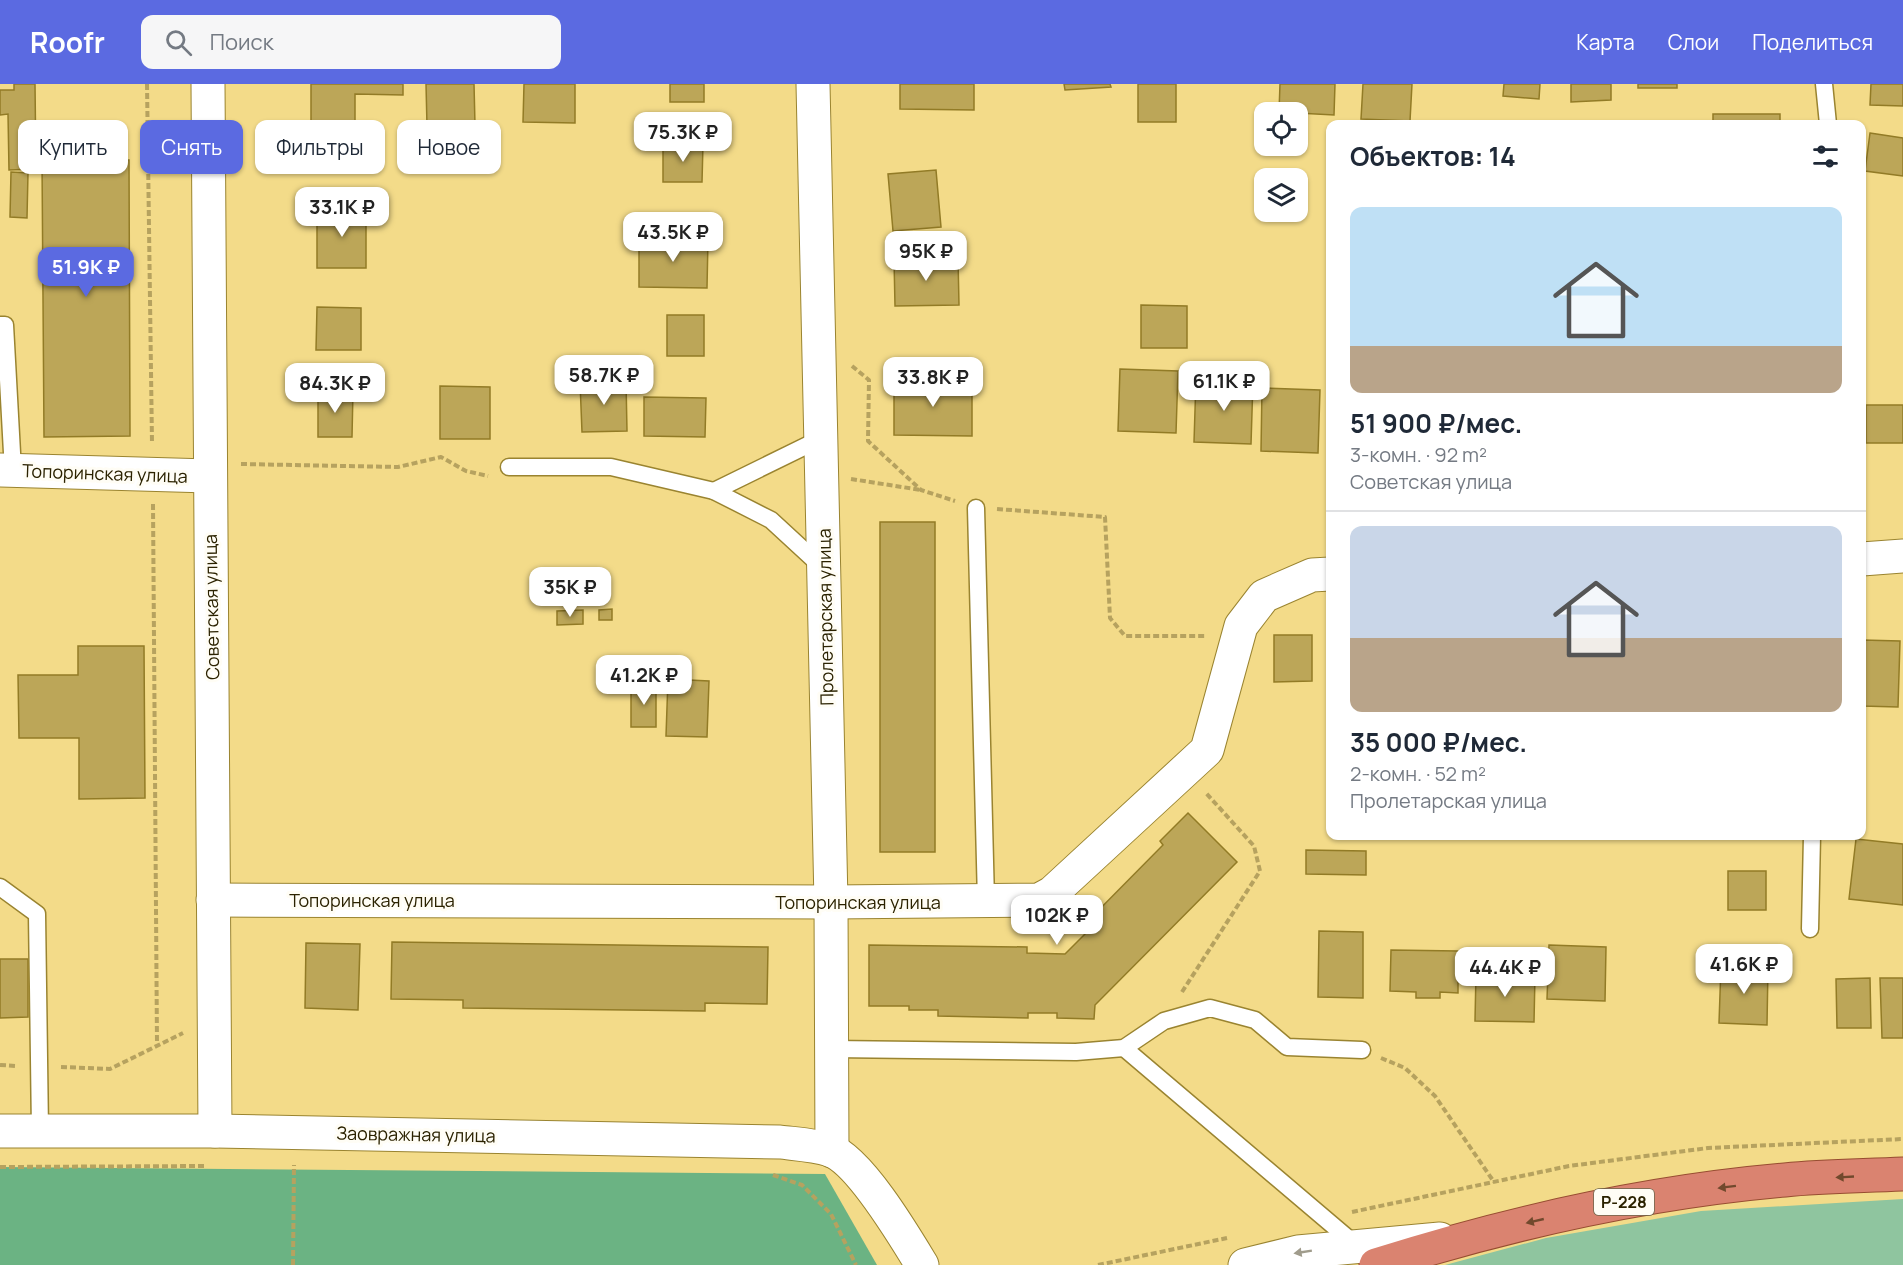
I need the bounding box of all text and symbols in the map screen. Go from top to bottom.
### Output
search box [141,15,561,69]
text: Roofr [30,23,105,61]
icon: search [162,26,195,59]
text: Поиск [210,27,274,57]
text: Карта [1576,28,1635,56]
text: Слои [1668,28,1719,56]
text: Поделиться [1752,28,1873,56]
map controls [1254,102,1308,222]
button: locate [1254,102,1308,156]
pin: 75.3K ₽ [628,112,738,163]
text: 75.3K ₽ [648,118,718,145]
chip: Купить [18,120,128,174]
chip: Снять [140,120,243,174]
chip: Фильтры [255,120,385,174]
chip: Новое [397,120,501,174]
text: Объектов: 14 [1350,138,1516,174]
icon: filters [1809,140,1842,173]
button: layers [1254,168,1308,222]
pin: 33.1K ₽ [287,187,397,238]
text: 33.1K ₽ [309,193,375,220]
pin: 43.5K ₽ [618,212,728,263]
text: 43.5K ₽ [637,218,709,245]
pin: 95K ₽ [884,231,968,282]
text: 95K ₽ [899,237,953,264]
icon: home [1542,246,1650,354]
pin: 51.9K ₽ [31,247,141,298]
text: 51.9K ₽ [52,253,120,280]
pin: 58.7K ₽ [549,355,659,406]
pin: 33.8K ₽ [878,357,988,408]
text: 58.7K ₽ [569,361,639,388]
pin: 61.1K ₽ [1169,361,1279,412]
pin: 84.3K ₽ [280,363,390,414]
text: 33.8K ₽ [897,363,969,390]
text: 61.1K ₽ [1193,367,1255,394]
text: 84.3K ₽ [299,369,371,396]
text: 51 900 ₽/мес. [1350,405,1523,441]
text: 3-комн. · 92 m² [1350,441,1487,468]
street label: Топоринская улица [22,458,188,488]
text: Советская улица [1350,468,1512,495]
street label: Пролетарская улица [811,528,839,706]
street label: Советская улица [198,534,224,680]
icon: home [1542,565,1650,673]
pin: 35K ₽ [528,567,612,618]
text: 35K ₽ [543,573,597,600]
pin: 41.2K ₽ [589,655,699,706]
text: 41.2K ₽ [610,661,678,688]
text: 35 000 ₽/мес. [1350,724,1527,760]
text: 2-комн. · 52 m² [1350,760,1486,787]
text: Пролетарская улица [1350,787,1547,814]
street label: Топоринская улица [289,888,455,912]
street label: Топоринская улица [775,890,941,914]
pin: 102K ₽ [1008,895,1106,946]
text: 102K ₽ [1025,901,1089,928]
pin: 41.6K ₽ [1689,944,1799,995]
pin: 44.4K ₽ [1450,947,1560,998]
text: 41.6K ₽ [1710,950,1778,977]
text: 44.4K ₽ [1469,953,1541,980]
street label: Заовражная улица [336,1121,496,1147]
one-way arrow [1835,1172,1854,1181]
one-way arrow [1717,1183,1736,1192]
road number: Р-228 [1594,1189,1654,1215]
one-way arrow [1526,1216,1544,1226]
one-way arrow [1293,1247,1312,1256]

